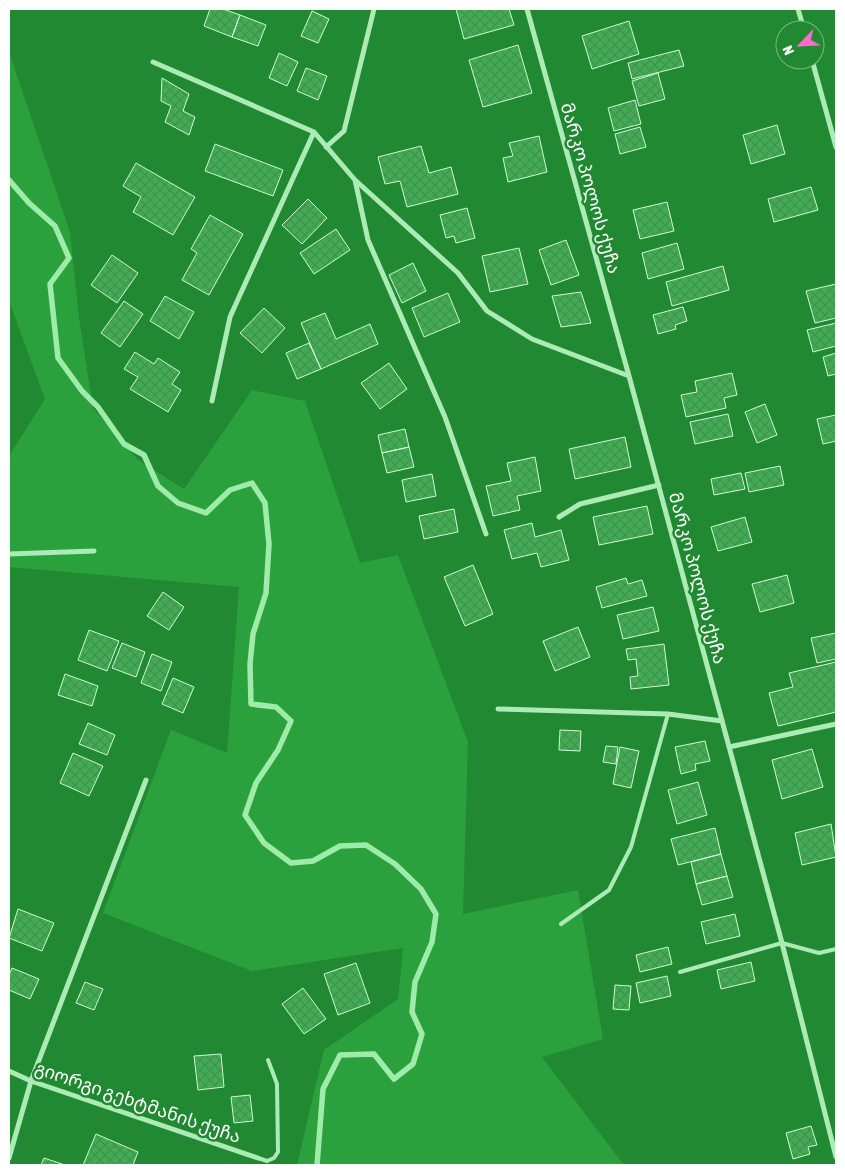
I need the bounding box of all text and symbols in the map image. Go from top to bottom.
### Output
north arrow [775,20,825,70]
text: N [779,43,797,58]
street label: მარკო პოლოს ქუჩა [556,100,625,276]
street label: მარკო პოლოს ქუჩა [664,490,731,666]
street label: გიორგი გეხტმანის ქუჩა [32,1057,244,1148]

